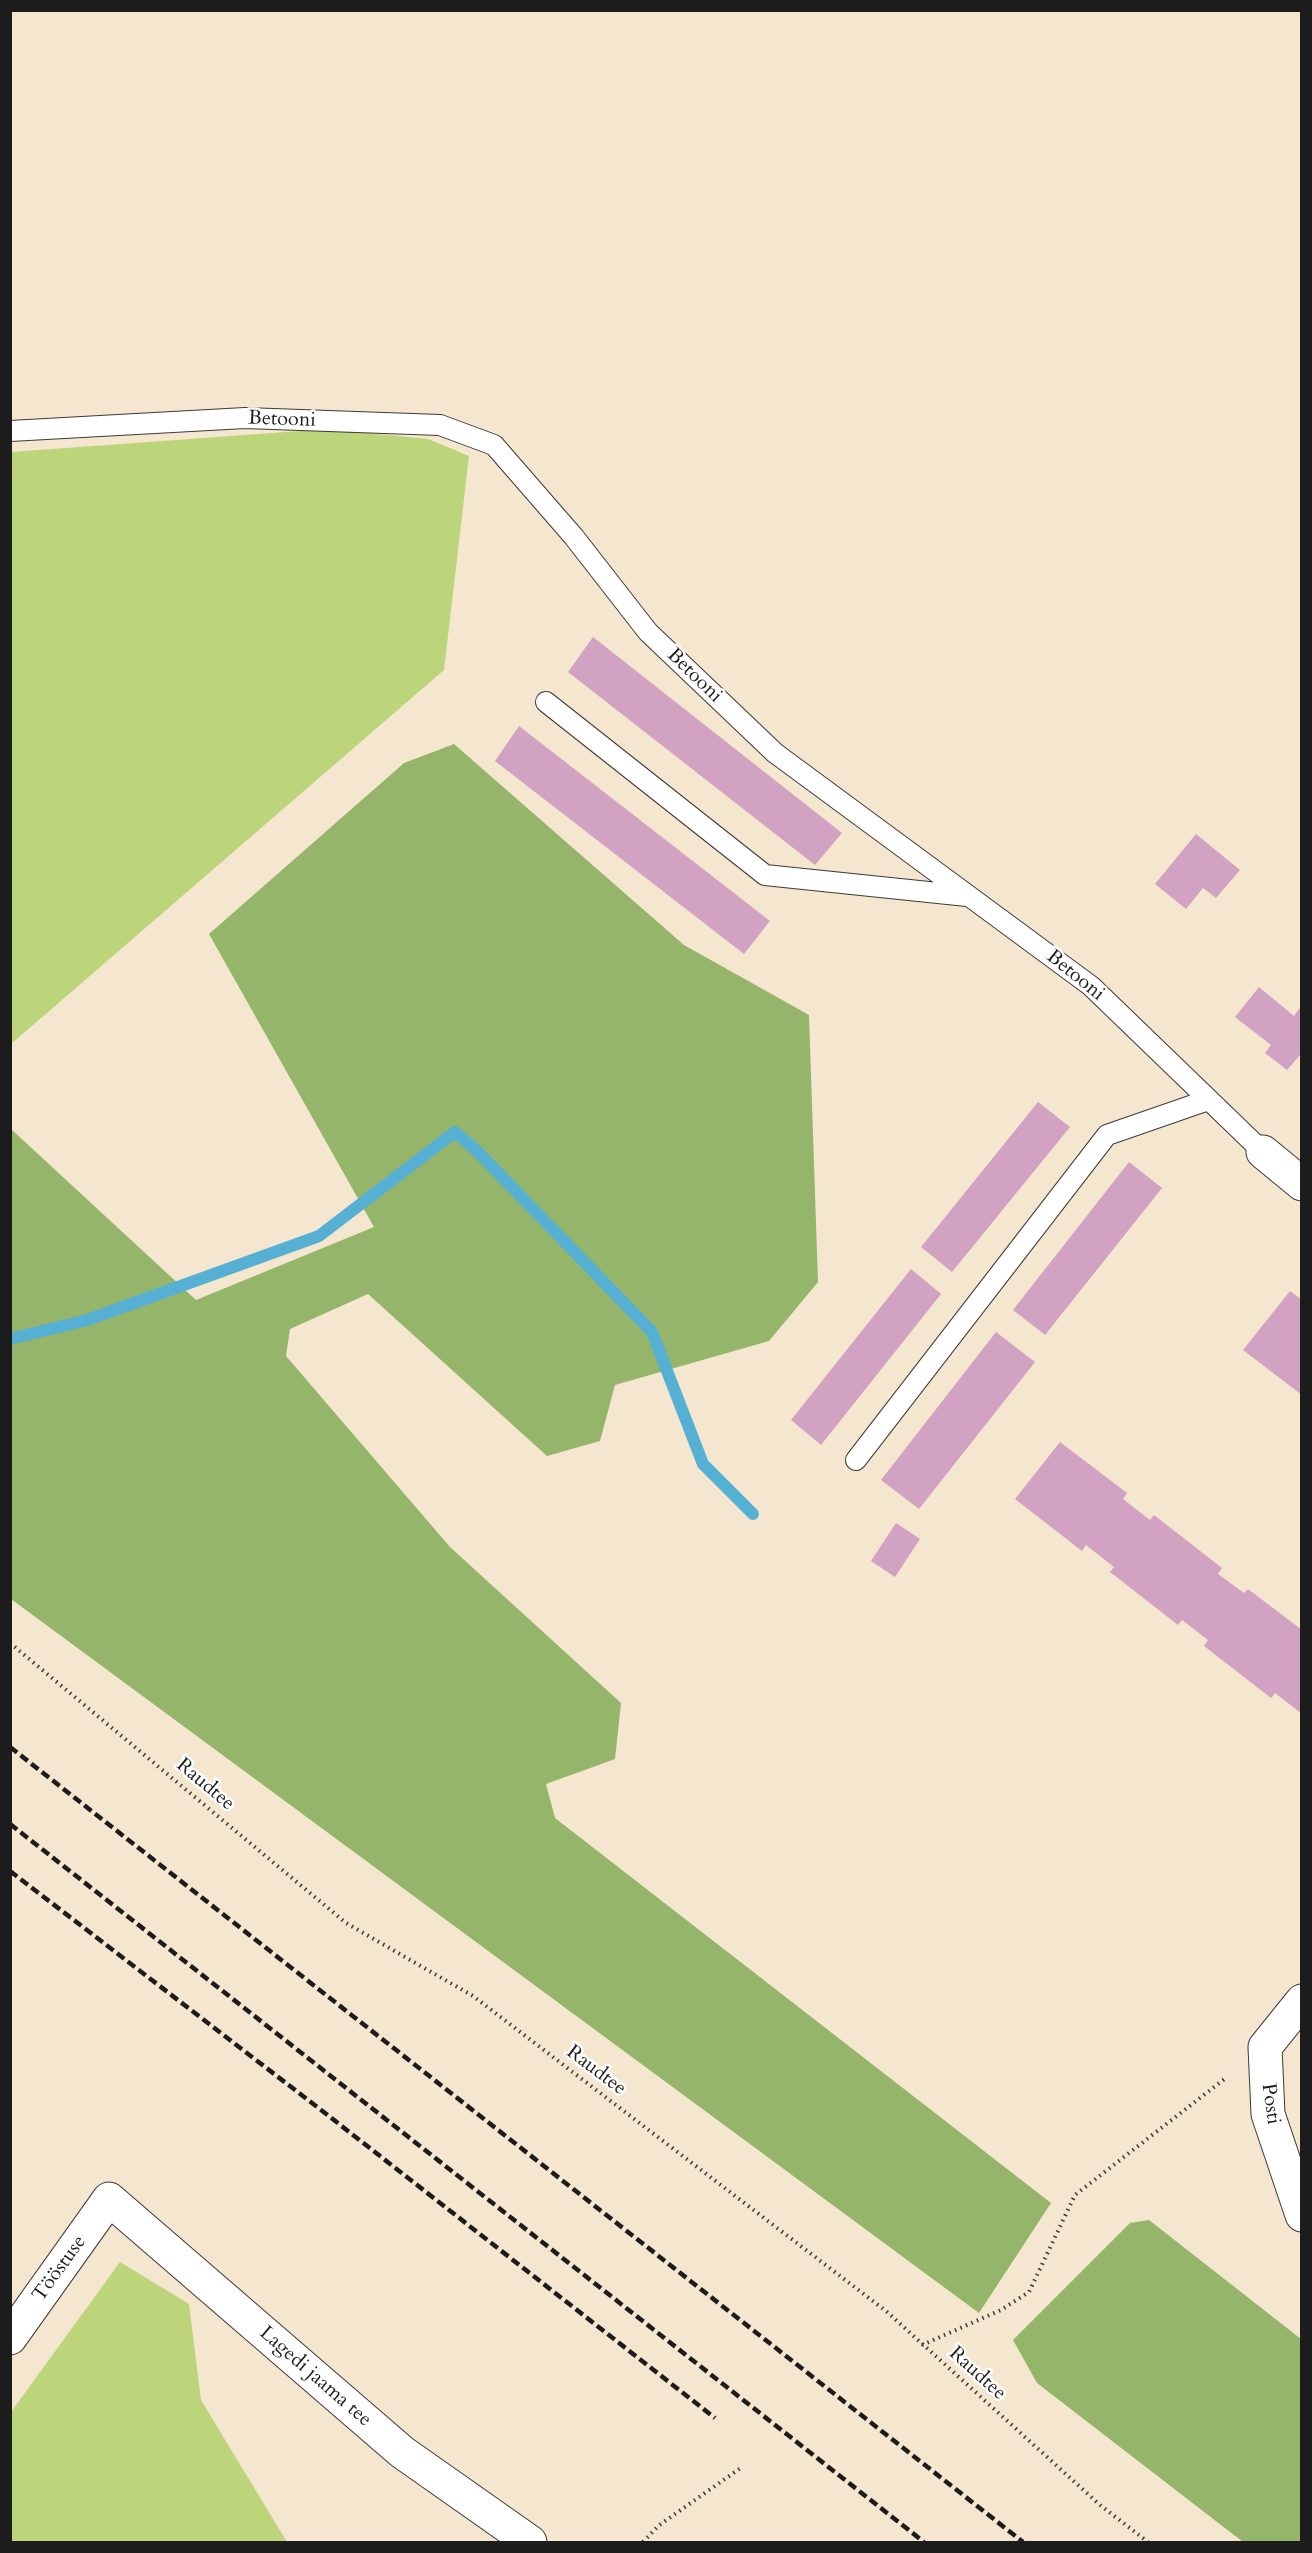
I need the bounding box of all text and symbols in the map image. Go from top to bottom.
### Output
street label: Betooni [248,407,316,433]
street label: Betooni [661,644,727,708]
street label: Betooni [1041,945,1109,1007]
street label: Raudtee [171,1754,239,1816]
street label: Raudtee [561,2041,631,2101]
street label: Posti [1255,2082,1285,2126]
street label: Tööstuse [28,2231,92,2307]
street label: Lagedi jaama tee [254,2322,376,2432]
street label: Raudtee [943,2342,1011,2406]

